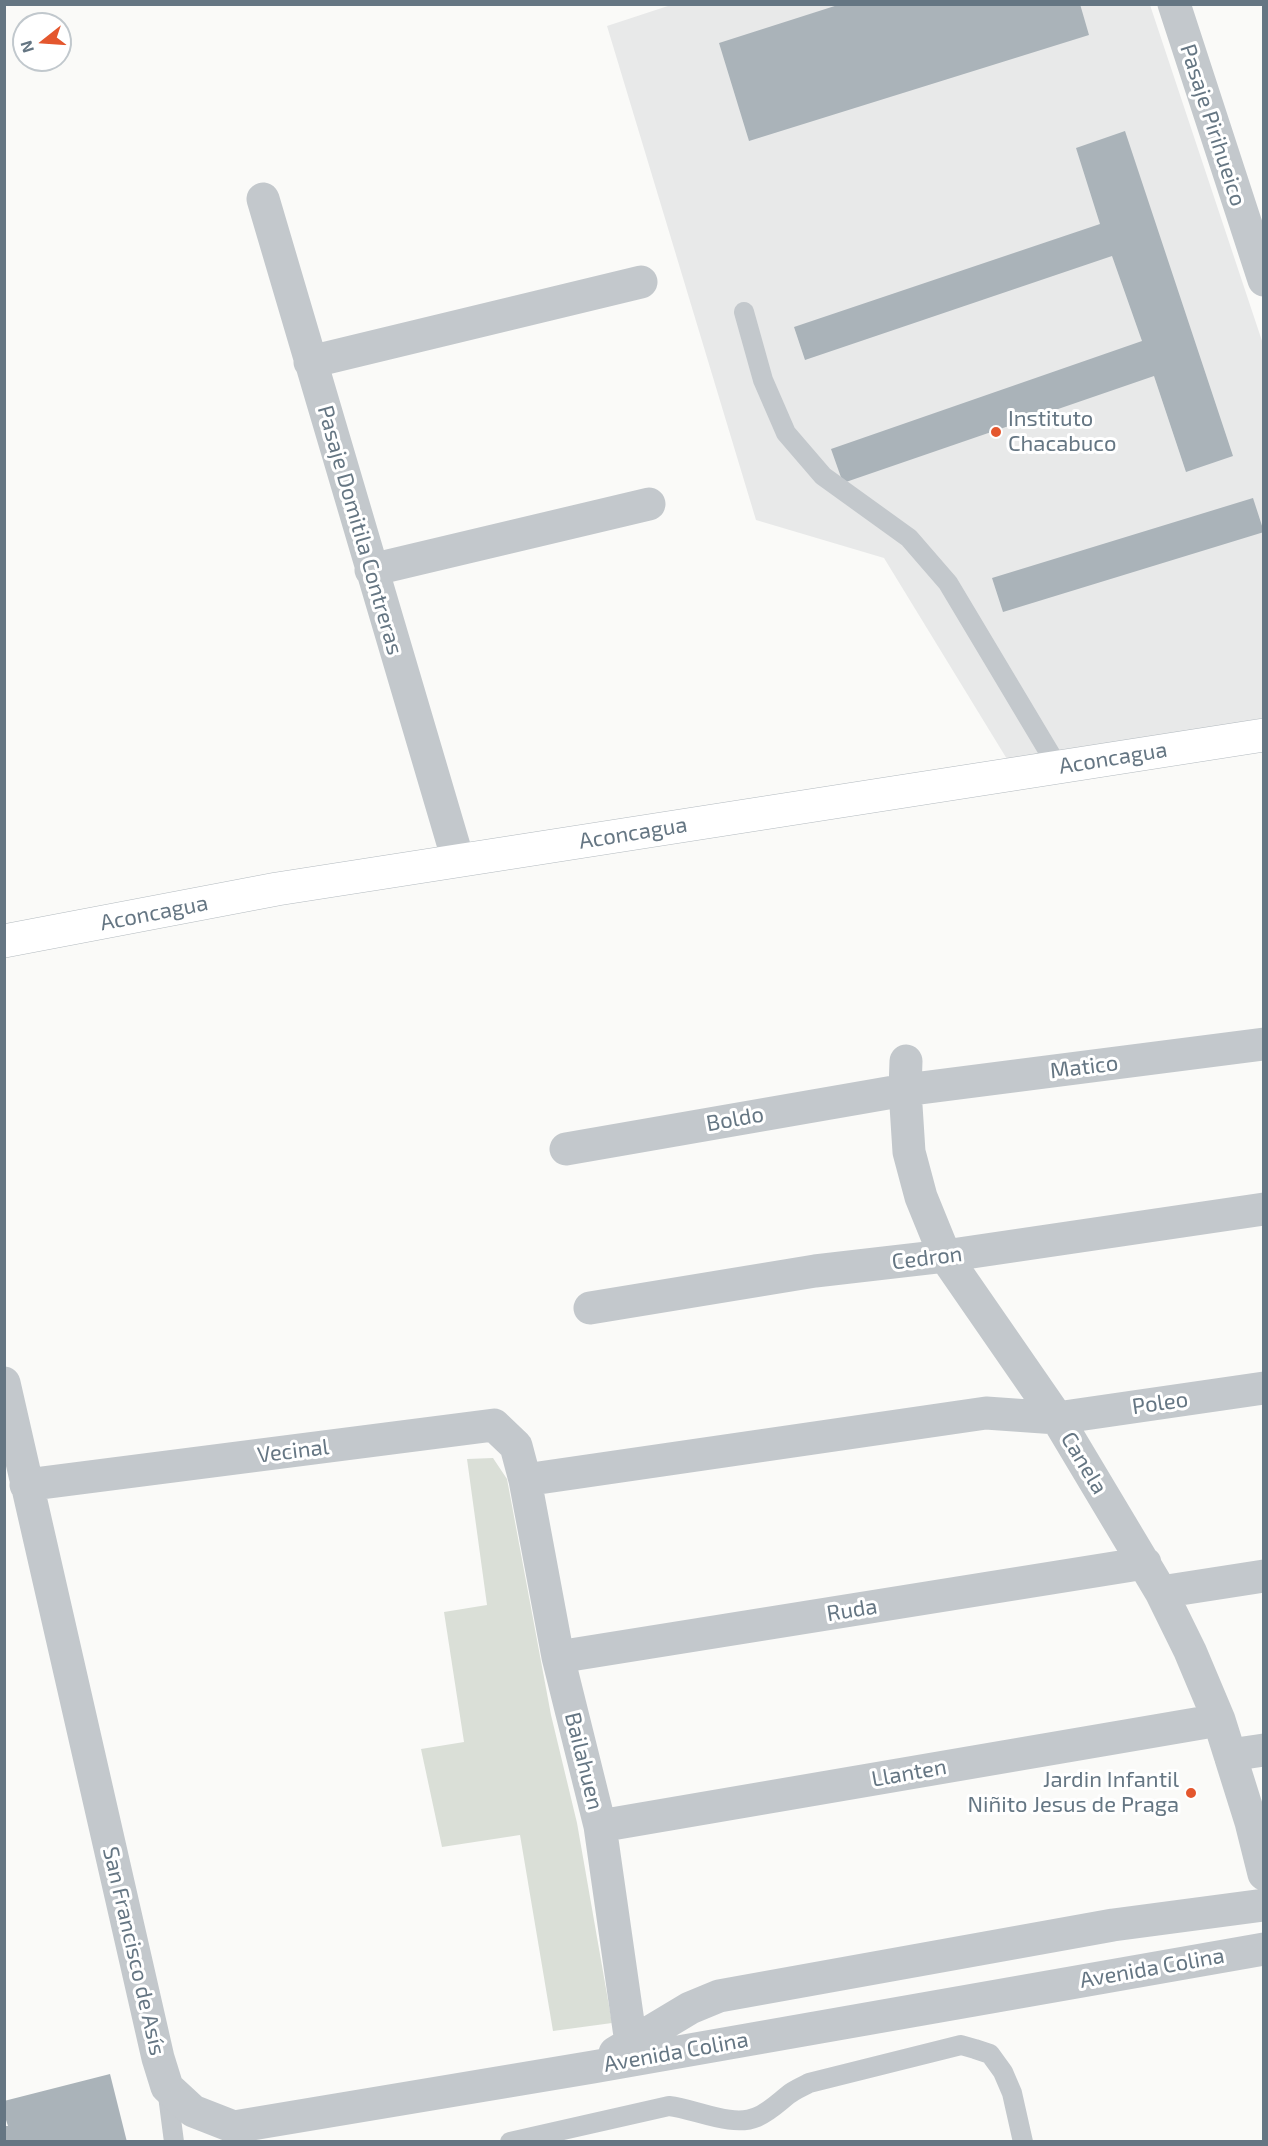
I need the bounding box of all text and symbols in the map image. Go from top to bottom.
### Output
north arrow [12,12,72,72]
text: N [15,39,37,55]
street label: Pasaje Pirihueico [1174,41,1252,209]
street label: Pasaje Domitila Contreras [312,402,408,658]
place label: Instituto Chacabuco [1008,406,1116,458]
marker: Instituto Chacabuco [989,425,1003,439]
street label: Aconcagua [1057,736,1169,780]
street label: Aconcagua [577,811,689,855]
street label: Aconcagua [98,890,210,936]
street label: Matico [1049,1050,1119,1084]
street label: Boldo [704,1101,766,1137]
street label: Cedron [890,1241,964,1275]
street label: Poleo [1130,1386,1190,1420]
street label: Canela [1055,1427,1113,1499]
street label: Vecinal [256,1434,330,1468]
street label: Ruda [825,1593,879,1627]
street label: Bailahuen [559,1709,609,1813]
street label: Llanten [869,1753,949,1793]
place label: Jardin Infantil Niñito Jesus de Praga [967,1767,1179,1819]
marker: Jardin Infantil Niñito Jesus de Praga [1184,1786,1198,1800]
street label: San Francisco de Asís [97,1844,171,2058]
street label: Avenida Colina [1078,1942,1226,1994]
street label: Avenida Colina [602,2026,750,2078]

